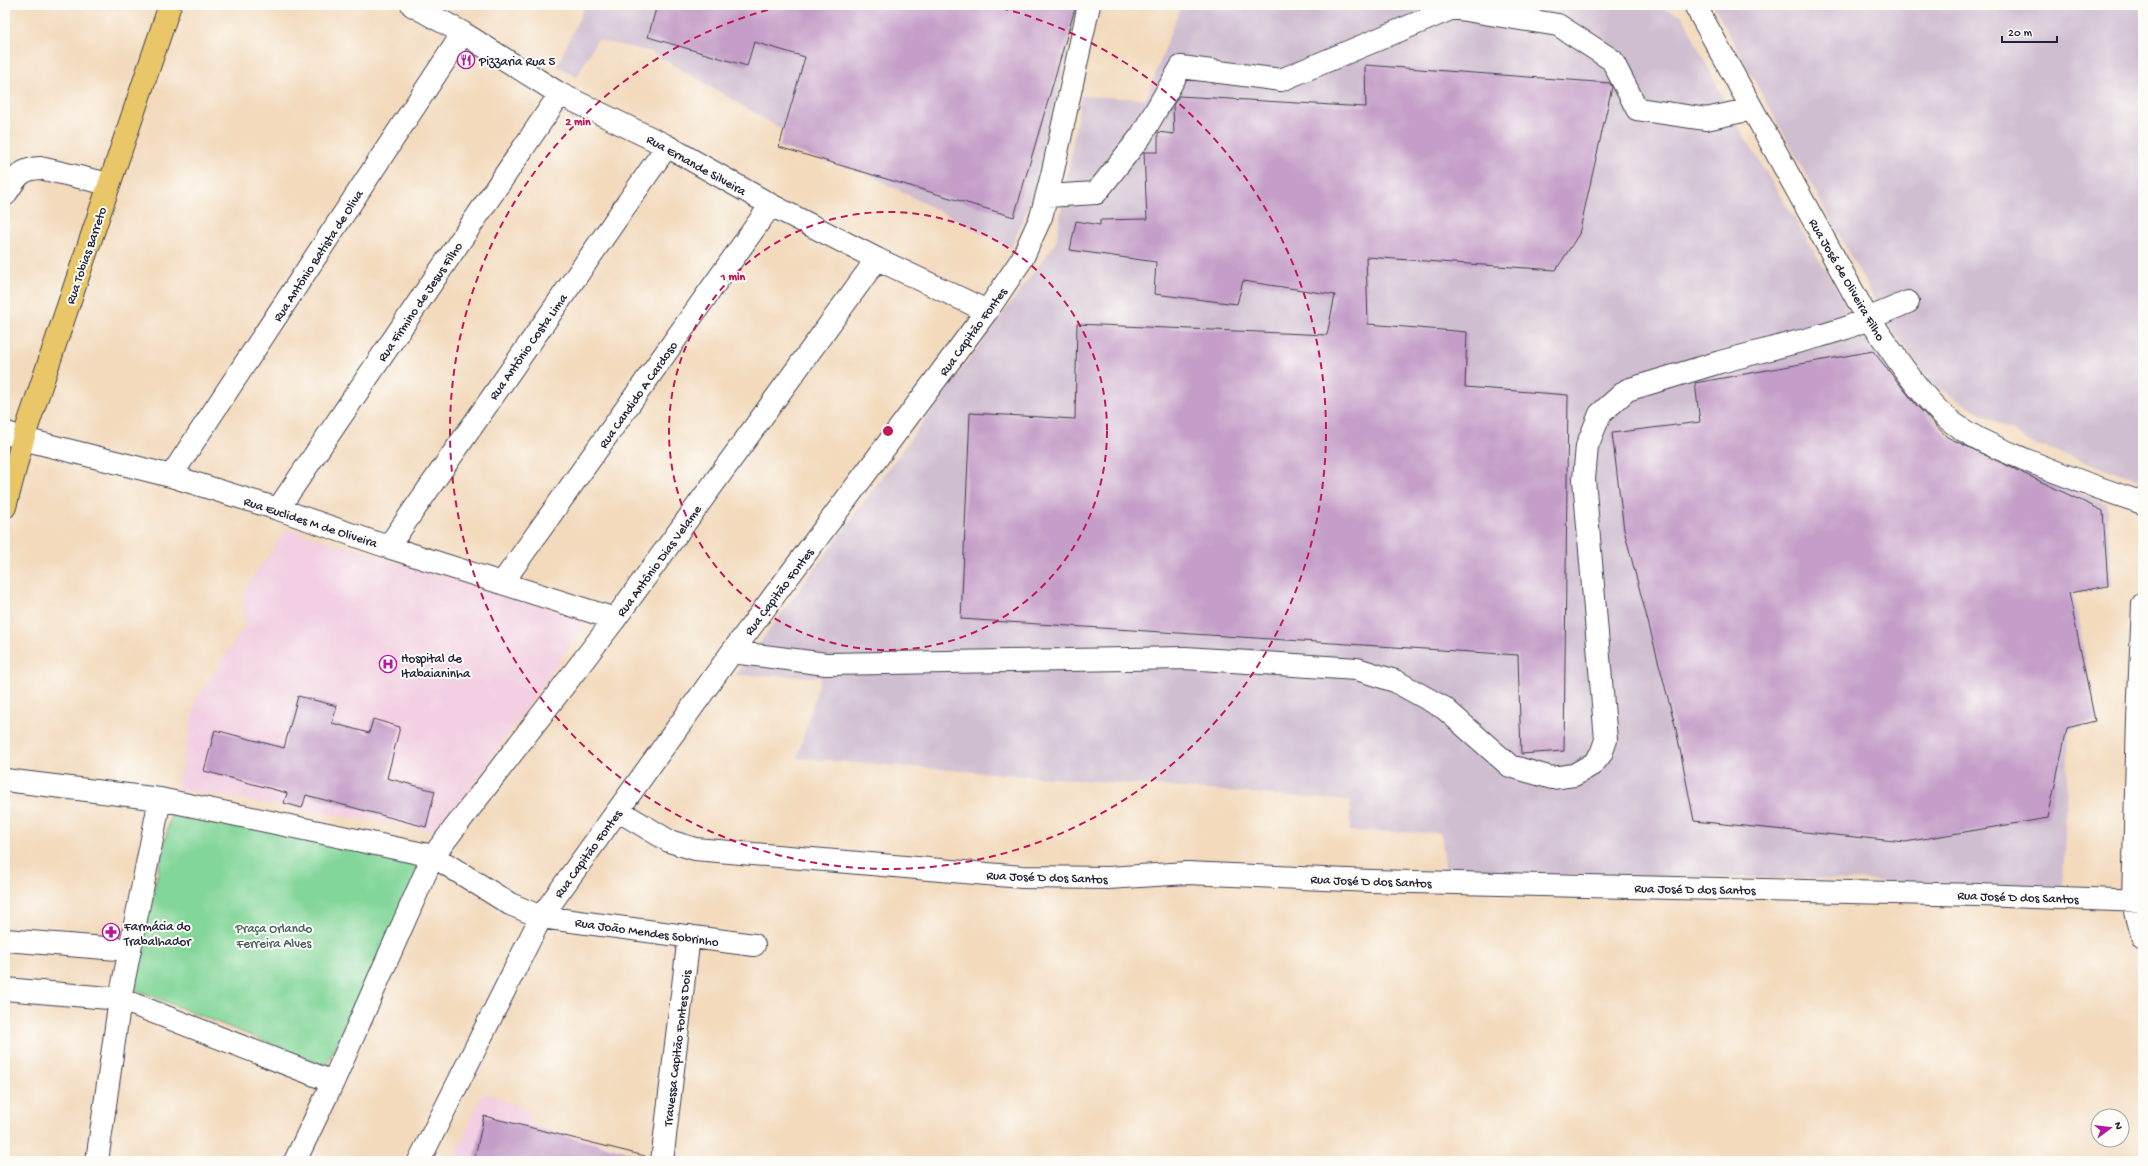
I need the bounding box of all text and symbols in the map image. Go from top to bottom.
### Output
scale bar [2002,18,2057,44]
text: 20 m [2008,27,2033,41]
restaurant icon: Pizzaria Rua 5 [456,50,476,70]
place label: Pizzaria Rua 5 [478,55,556,70]
text: 2 min [565,116,591,130]
street label: Rua Ernande Silveira [643,133,749,200]
street label: Rua Antônio Batista de Oliva [271,187,368,325]
street label: Rua Tobias Barreto [64,205,111,306]
street label: Rua José de Oliveira Filho [1805,217,1887,344]
street label: Rua Firmino de Jesus Filho [375,239,467,365]
text: 1 min [720,271,746,285]
street label: Rua Capitão Fontes [937,284,1012,380]
street label: Rua Antônio Costa Lima [487,291,572,403]
street label: Rua Candido A Cardoso [596,339,682,452]
centre of rings [881,424,895,438]
street label: Rua Euclides M de Oliveira [241,495,380,552]
street label: Rua Antônio Dias Velame [614,503,706,620]
street label: Rua Capitão Fontes [742,545,818,639]
place label: Hospital de Itabaianinha [401,652,471,682]
hospital icon: Hospital de Itabaianinha [378,654,398,674]
street label: Rua Capitão Fontes [552,806,627,902]
street label: Rua José D dos Santos [986,869,1109,888]
street label: Rua José D dos Santos [1310,873,1433,892]
street label: Rua José D dos Santos [1634,882,1757,899]
street label: Rua José D dos Santos [1957,889,2080,908]
street label: Rua João Mendes Sobrinho [574,916,720,951]
place label: Farmácia do Trabalhador [123,920,192,950]
pharmacy icon: Farmácia do Trabalhador [101,922,121,942]
park label: Praça Orlando Ferreira Alves [235,922,313,952]
street label: Travessa Capitão Fontes Dois [661,968,696,1128]
north arrow [2090,1108,2130,1148]
text: N [2111,1121,2124,1131]

